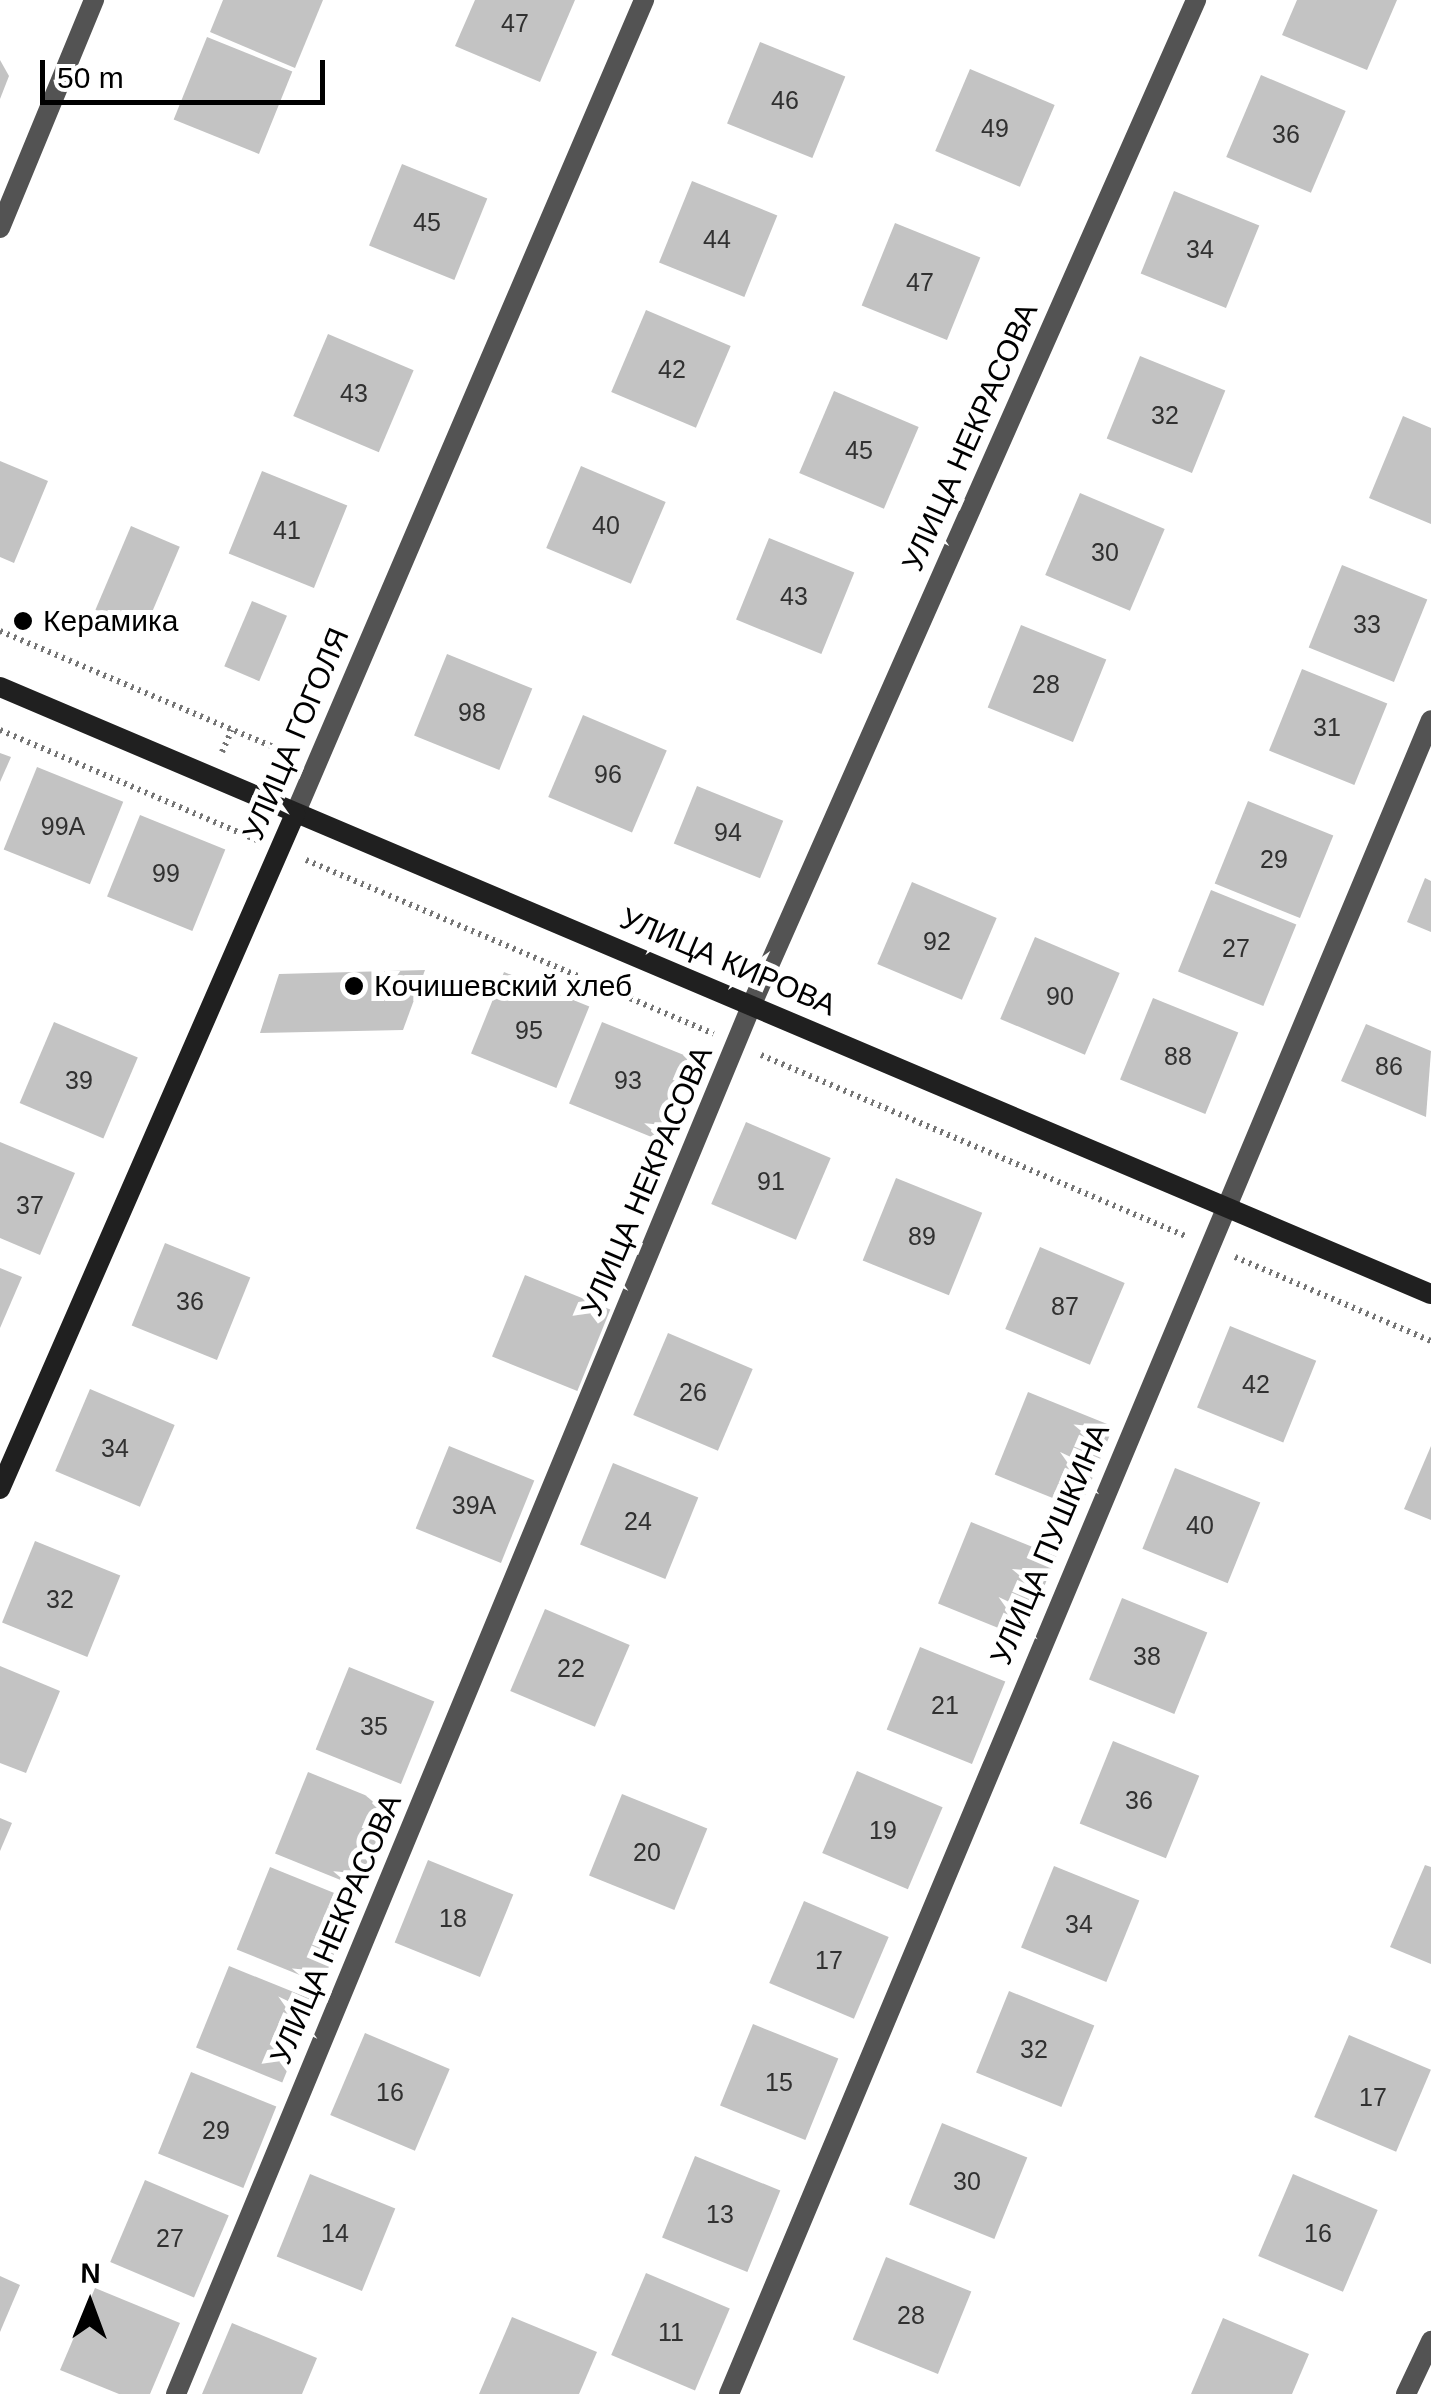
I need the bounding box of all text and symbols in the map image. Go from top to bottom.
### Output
house number: 47 [501,8,529,38]
scale bar [45,40,330,102]
text: 50 m [57,61,124,94]
house number: 46 [771,85,799,115]
house number: 49 [981,113,1009,143]
house number: 36 [1272,119,1300,149]
house number: 45 [413,207,441,237]
house number: 44 [703,224,731,254]
house number: 34 [1186,234,1214,264]
house number: 47 [906,267,934,297]
street label: УЛИЦА НЕКРАСОВА [895,297,1045,577]
house number: 42 [658,354,686,384]
house number: 43 [340,378,368,408]
house number: 32 [1151,400,1179,430]
house number: 45 [845,435,873,465]
house number: 40 [592,510,620,540]
house number: 41 [273,515,301,545]
house number: 30 [1091,537,1119,567]
house number: 43 [780,581,808,611]
place label: Керамика [43,603,178,639]
house number: 33 [1353,609,1381,639]
marker: Керамика [12,610,34,632]
street label: УЛИЦА ГОГОЛЯ [235,623,357,845]
house number: 28 [1032,669,1060,699]
house number: 98 [458,697,486,727]
house number: 31 [1313,712,1341,742]
house number: 96 [594,759,622,789]
house number: 99А [41,811,85,841]
house number: 94 [714,817,742,847]
house number: 29 [1260,844,1288,874]
house number: 99 [152,858,180,888]
street label: УЛИЦА КИРОВА [615,900,841,1024]
house number: 92 [923,926,951,956]
house number: 27 [1222,933,1250,963]
place label: Кочишевский хлеб [374,968,632,1004]
marker: Кочишевский хлеб [343,975,365,997]
house number: 90 [1046,981,1074,1011]
house number: 95 [515,1015,543,1045]
street label: УЛИЦА НЕКРАСОВА [574,1041,720,1321]
house number: 88 [1164,1041,1192,1071]
house number: 86 [1375,1051,1403,1081]
house number: 39 [65,1065,93,1095]
house number: 93 [614,1065,642,1095]
house number: 91 [757,1166,785,1196]
house number: 37 [16,1190,44,1220]
house number: 89 [908,1221,936,1251]
house number: 36 [176,1286,204,1316]
house number: 87 [1051,1291,1079,1321]
house number: 42 [1242,1369,1270,1399]
house number: 26 [679,1377,707,1407]
street label: УЛИЦА ПУШКИНА [983,1418,1117,1670]
house number: 34 [101,1433,129,1463]
house number: 39А [452,1490,496,1520]
house number: 24 [624,1506,652,1536]
house number: 40 [1186,1510,1214,1540]
house number: 32 [46,1584,74,1614]
house number: 38 [1133,1641,1161,1671]
house number: 22 [557,1653,585,1683]
house number: 21 [931,1690,959,1720]
house number: 35 [360,1711,388,1741]
house number: 36 [1125,1785,1153,1815]
street label: УЛИЦА НЕКРАСОВА [263,1789,409,2069]
house number: 19 [869,1815,897,1845]
house number: 20 [633,1837,661,1867]
house number: 18 [439,1903,467,1933]
house number: 34 [1065,1909,1093,1939]
house number: 17 [815,1945,843,1975]
house number: 32 [1020,2034,1048,2064]
house number: 15 [765,2067,793,2097]
house number: 16 [376,2077,404,2107]
house number: 17 [1359,2082,1387,2112]
house number: 29 [202,2115,230,2145]
house number: 30 [953,2166,981,2196]
house number: 13 [706,2199,734,2229]
house number: 14 [321,2218,349,2248]
house number: 16 [1304,2218,1332,2248]
house number: 27 [156,2223,184,2253]
north arrow [40,2254,140,2354]
text: N [80,2258,101,2289]
house number: 28 [897,2300,925,2330]
house number: 11 [658,2317,684,2347]

